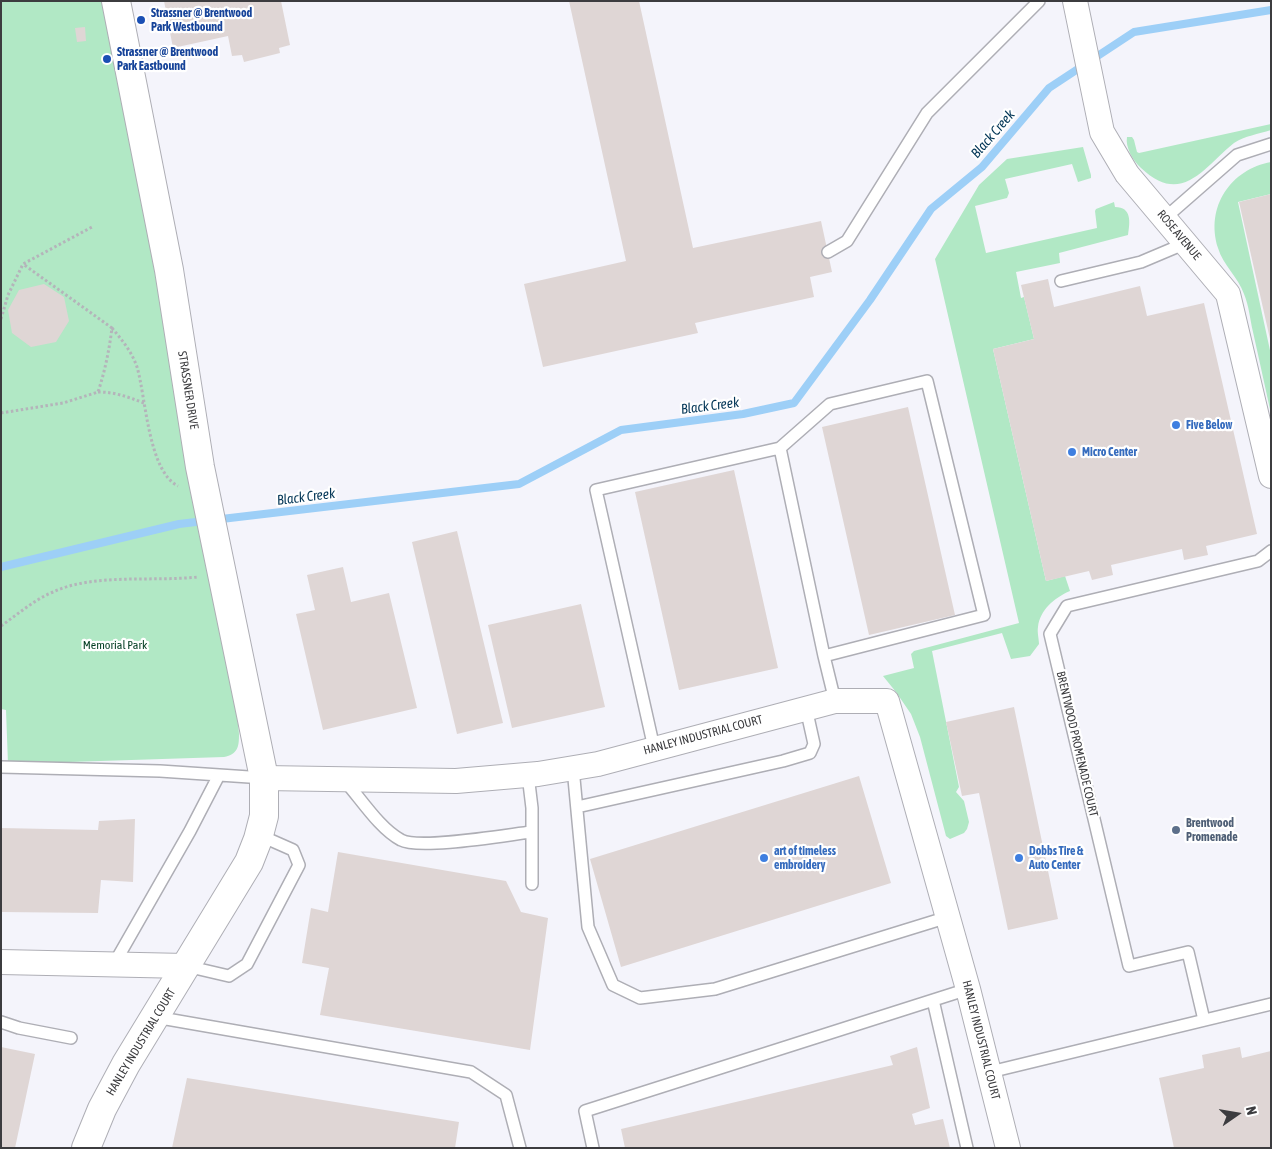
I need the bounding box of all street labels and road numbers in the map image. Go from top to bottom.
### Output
street label: ROSE AVENUE [1154,207,1204,263]
street label: STRASSNER DRIVE [175,350,201,430]
street label: BRENTWOOD PROMENADE COURT [1053,670,1101,818]
street label: HANLEY INDUSTRIAL COURT [642,712,764,758]
street label: HANLEY INDUSTRIAL COURT [959,979,1003,1101]
street label: HANLEY INDUSTRIAL COURT [103,986,179,1098]

